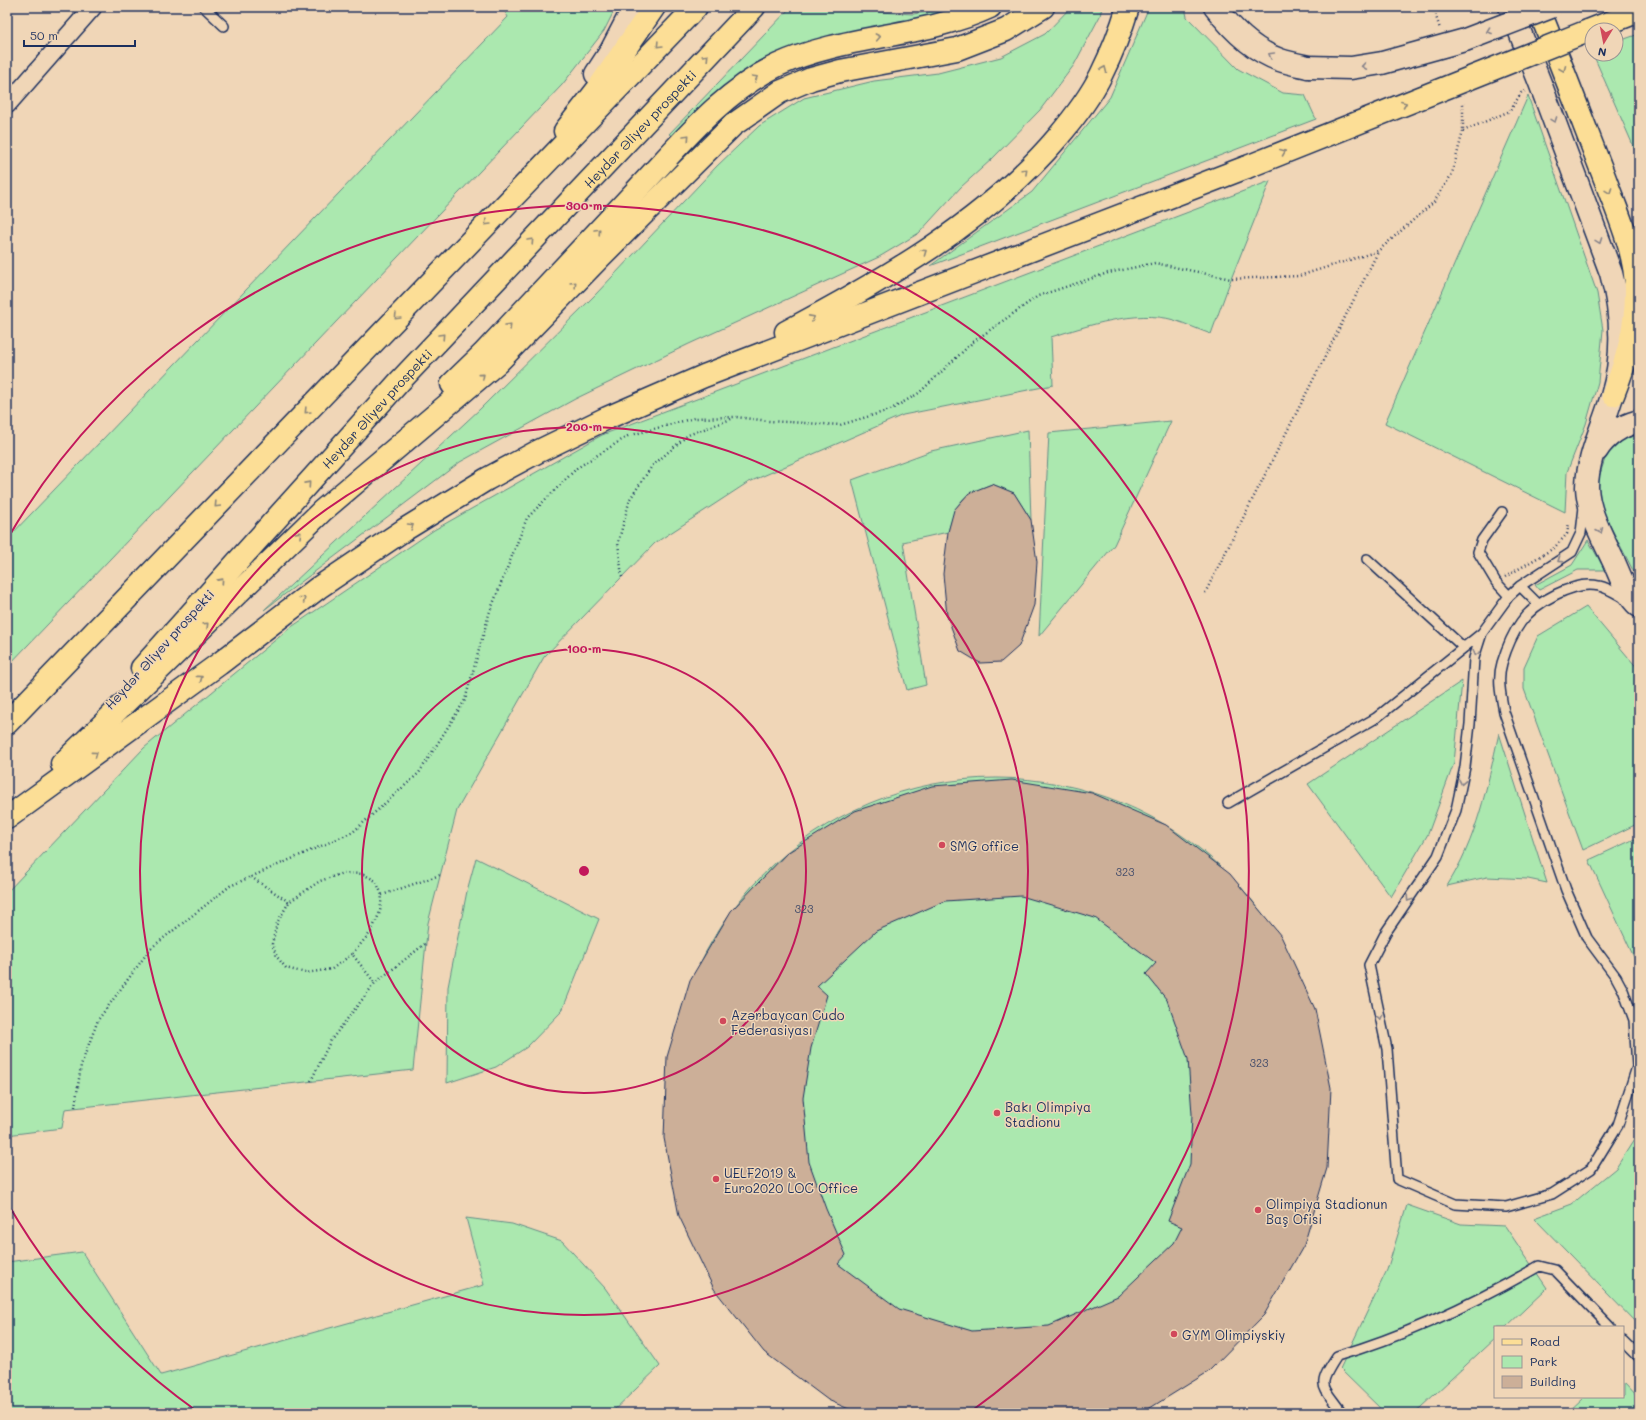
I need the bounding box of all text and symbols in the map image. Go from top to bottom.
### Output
scale bar [24,22,135,48]
north arrow [1584,22,1624,62]
one-way arrow [1485,26,1493,34]
text: 50 m [30,27,58,43]
one-way arrow [874,33,881,41]
one-way arrow [656,40,664,48]
text: N [1597,44,1608,60]
one-way arrow [1268,53,1275,60]
one-way arrow [701,54,709,62]
one-way arrow [1361,61,1367,70]
one-way arrow [1099,65,1107,73]
one-way arrow [1559,65,1567,72]
street label: Heydər Əliyev prospekti [579,66,699,191]
one-way arrow [751,76,758,83]
one-way arrow [1400,101,1407,109]
one-way arrow [1549,116,1557,123]
one-way arrow [683,134,690,142]
one-way arrow [1280,149,1287,157]
one-way arrow [1020,168,1028,176]
one-way arrow [1604,187,1612,194]
text: 300 m [566,197,602,213]
one-way arrow [484,218,492,226]
one-way arrow [593,229,600,236]
one-way arrow [526,238,534,246]
one-way arrow [1595,238,1603,245]
one-way arrow [919,250,926,257]
one-way arrow [569,281,577,289]
one-way arrow [394,312,402,320]
one-way arrow [808,315,815,323]
one-way arrow [504,323,512,331]
one-way arrow [438,333,445,341]
street label: Heydər Əliyev prospekti [318,345,435,471]
one-way arrow [477,374,485,381]
one-way arrow [304,406,312,414]
text: 200 m [566,418,602,434]
one-way arrow [303,481,310,489]
one-way arrow [215,500,222,507]
one-way arrow [407,523,414,530]
one-way arrow [1595,527,1603,534]
one-way arrow [294,531,302,539]
one-way arrow [1558,555,1565,562]
one-way arrow [216,578,223,585]
street label: Heydər Əliyev prospekti [101,585,217,713]
one-way arrow [299,596,306,603]
one-way arrow [201,622,209,630]
text: 100 m [567,640,601,656]
one-way arrow [1472,650,1481,657]
one-way arrow [196,675,203,682]
one-way arrow [91,751,98,759]
one-way arrow [1458,779,1466,785]
place label: SMG office [950,837,1019,854]
marker: SMG office [937,840,947,850]
centre of rings [577,864,591,878]
house number: 323 [1115,864,1135,879]
one-way arrow [1407,895,1414,902]
house number: 323 [794,901,814,916]
place label: Azərbaycan Cudo Federasiyası [731,1006,845,1038]
one-way arrow [1376,1014,1384,1020]
marker: Azərbaycan Cudo Federasiyası [718,1016,728,1026]
house number: 323 [1249,1055,1269,1070]
place label: Bakı Olimpiya Stadionu [1005,1098,1091,1130]
marker: Bakı Olimpiya Stadionu [992,1108,1002,1118]
place label: UELF2019 & Euro2020 LOC Office [724,1164,858,1196]
marker: UELF2019 & Euro2020 LOC Office [711,1174,721,1184]
place label: Olimpiya Stadionun Baş Ofisi [1266,1195,1388,1227]
marker: Olimpiya Stadionun Baş Ofisi [1253,1205,1263,1215]
place label: GYM Olimpiyskiy [1182,1326,1286,1343]
legend [1494,1326,1624,1398]
marker: GYM Olimpiyskiy [1169,1329,1179,1339]
text: Road [1530,1333,1560,1349]
text: Park [1530,1353,1557,1369]
text: Building [1530,1373,1576,1389]

